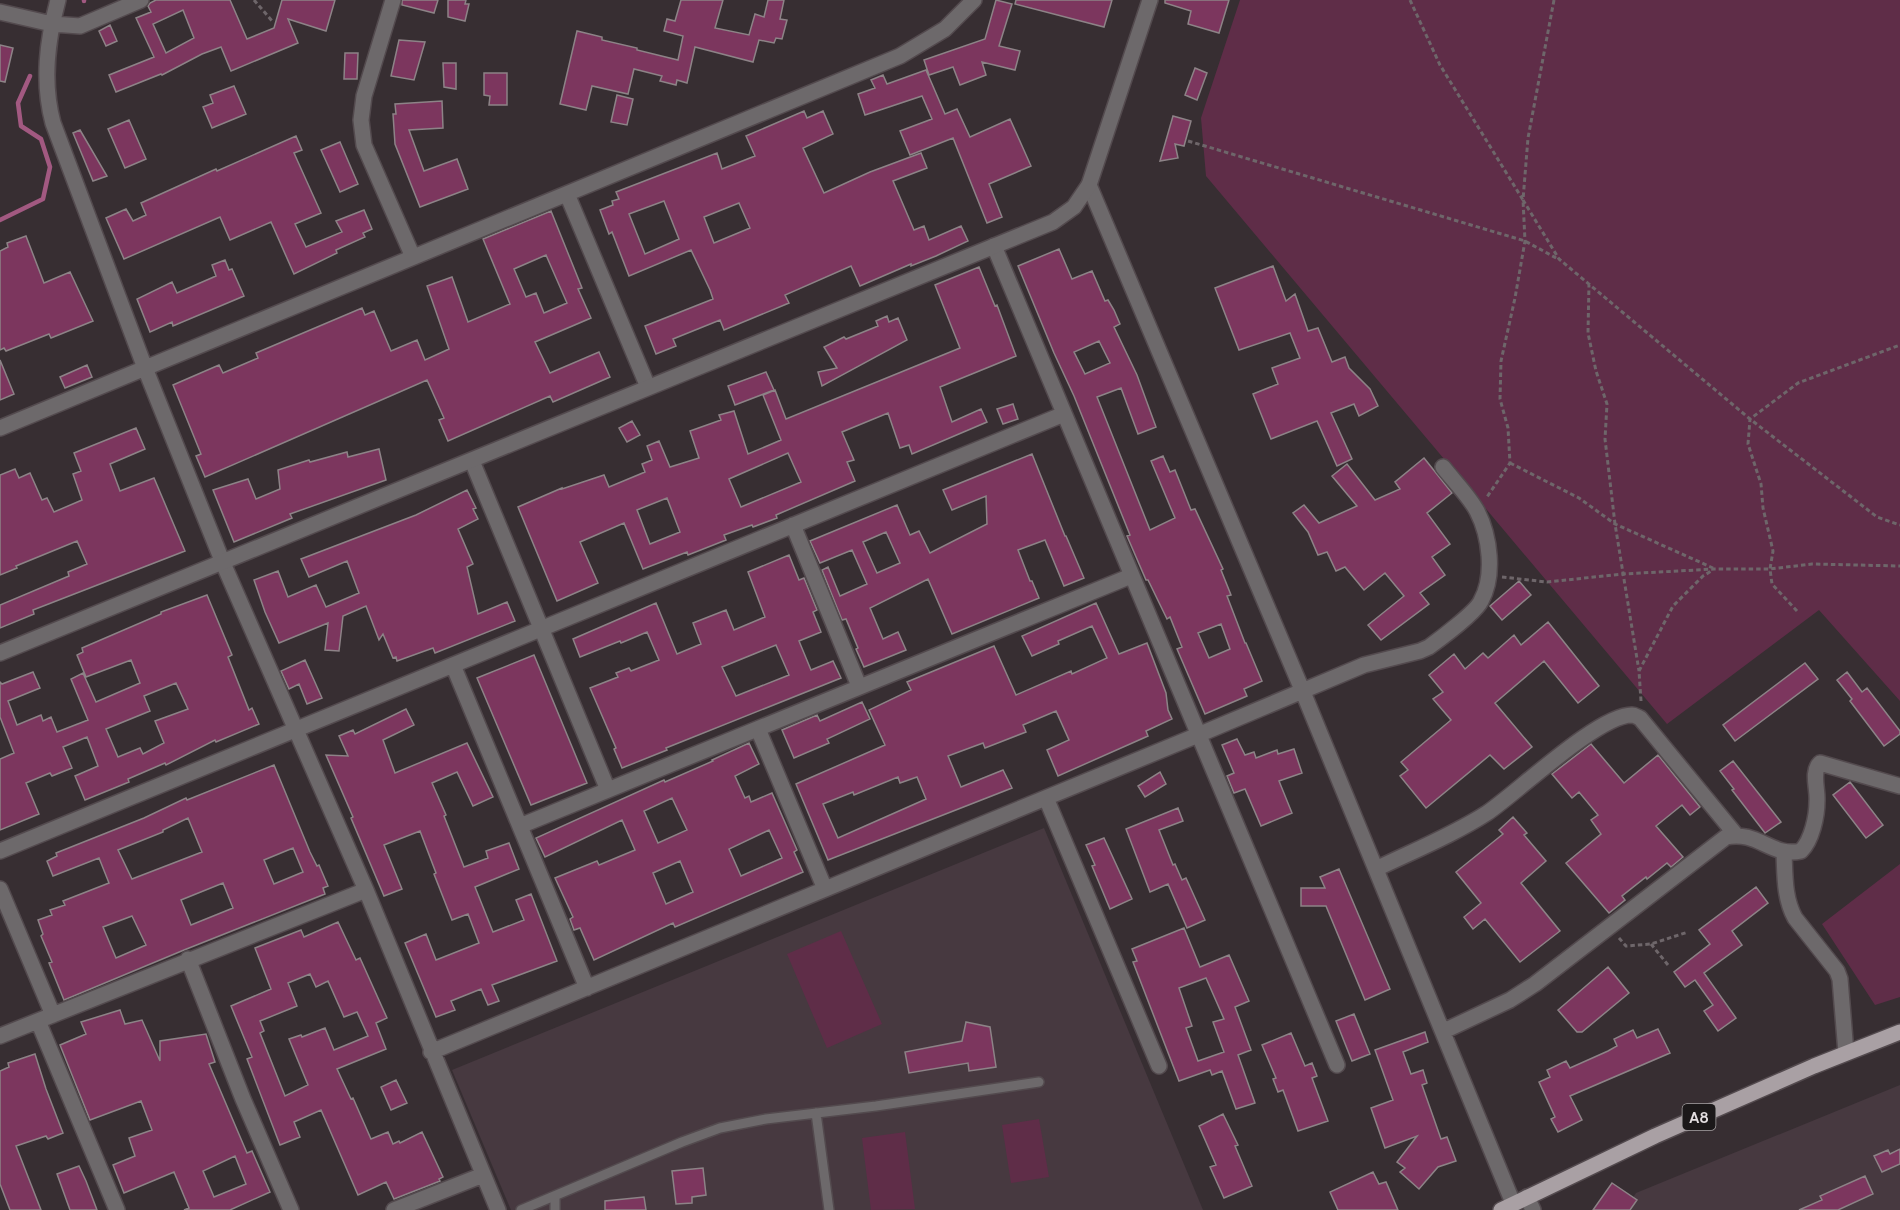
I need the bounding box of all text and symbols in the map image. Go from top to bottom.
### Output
road number: A8 [1682,1104,1716,1130]

